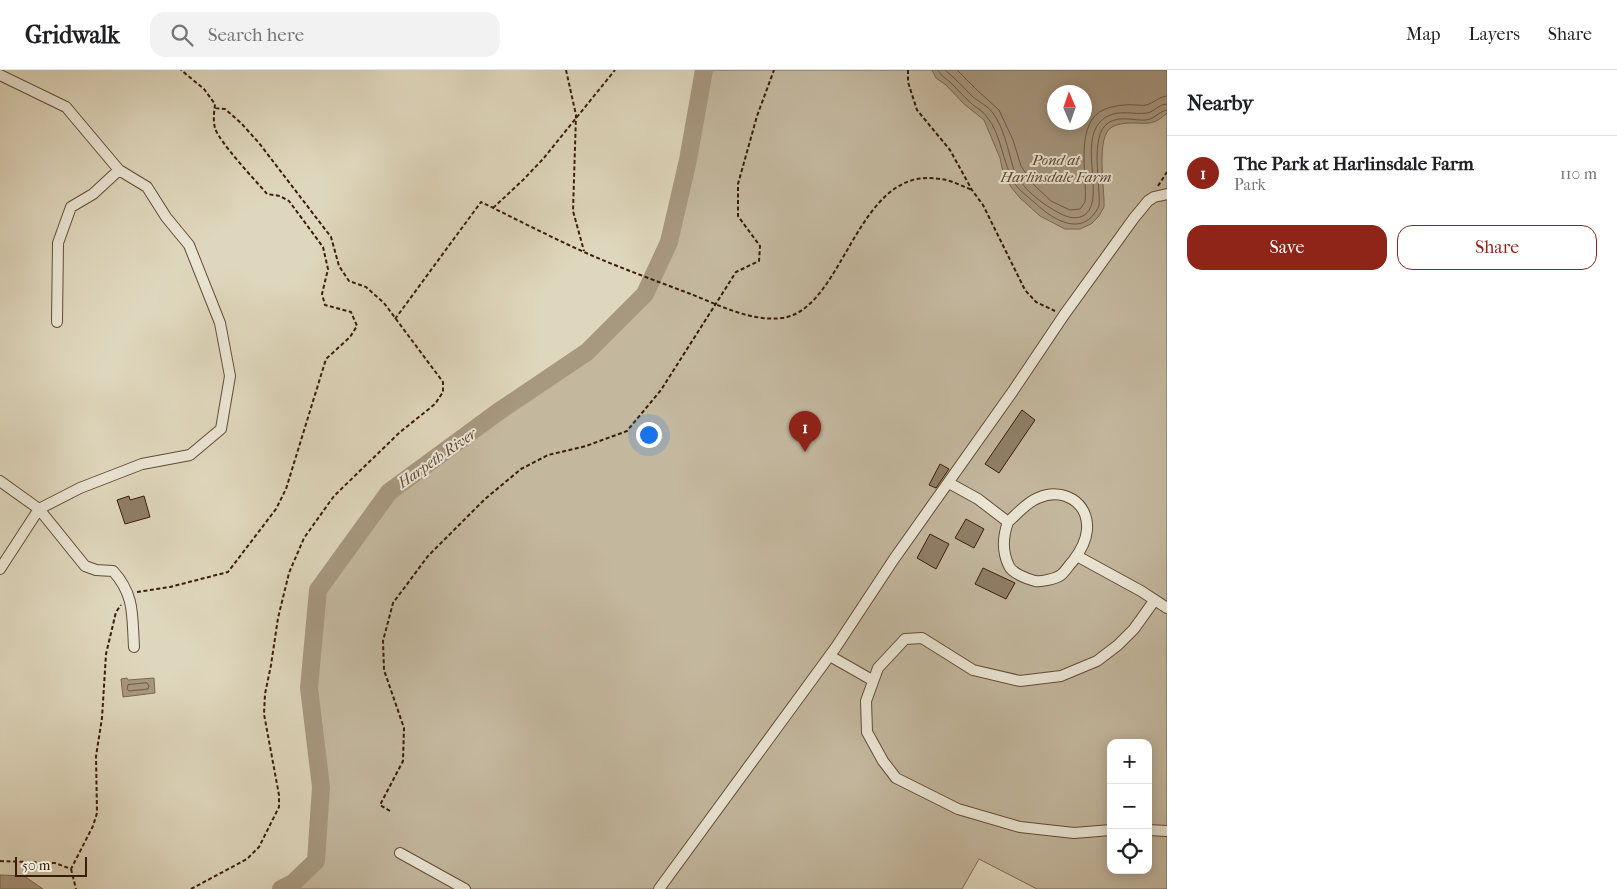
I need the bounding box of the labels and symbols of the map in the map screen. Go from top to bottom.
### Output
north arrow [1047,85,1092,130]
water label: Pond at Harlinsdale Farm [1000,151,1111,186]
pin: 1 [789,411,821,452]
your location [636,422,662,448]
water label: Harpeth River [394,424,481,492]
scale bar [15,854,88,877]

